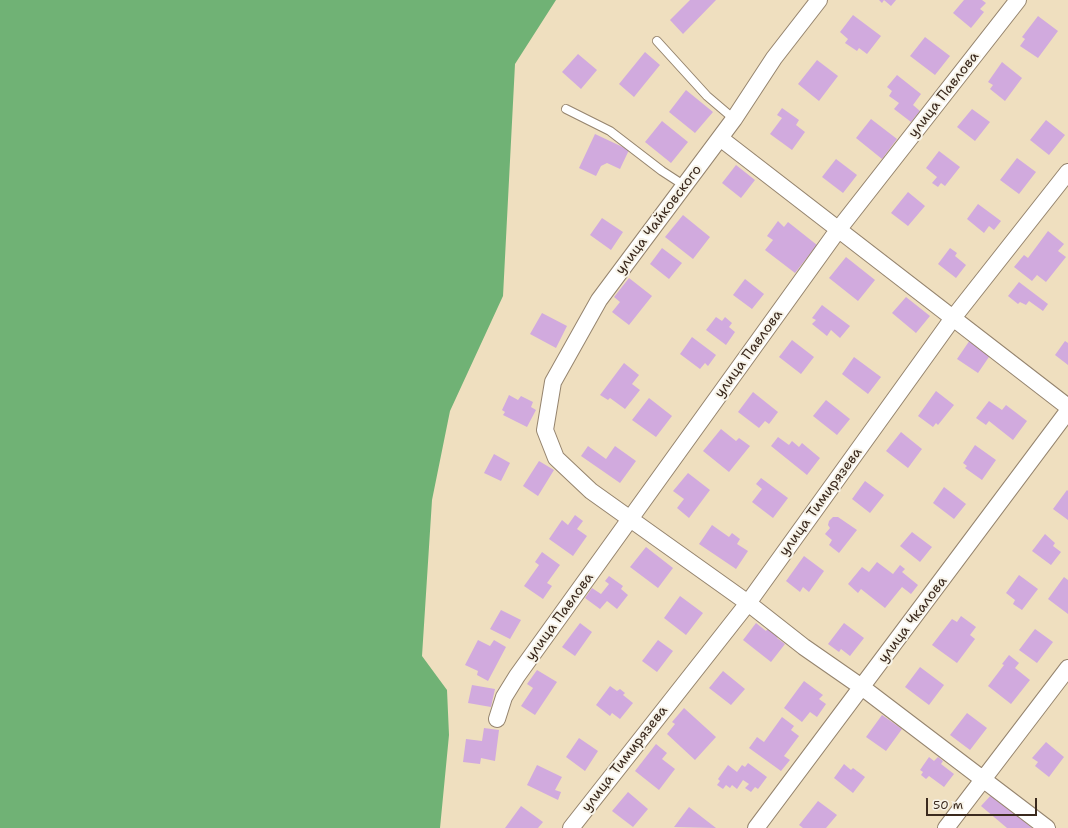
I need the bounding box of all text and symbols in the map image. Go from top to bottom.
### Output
street label: улица Павлова [905,49,983,141]
street label: улица Чайковского [612,162,706,278]
street label: улица Павлова [711,307,787,401]
street label: улица Тимирязева [776,445,866,559]
street label: улица Павлова [522,570,598,664]
street label: улица Чкалова [875,574,951,666]
street label: улица Тимирязева [578,703,672,815]
scale bar [928,790,1039,816]
text: 50 m [933,797,963,813]

